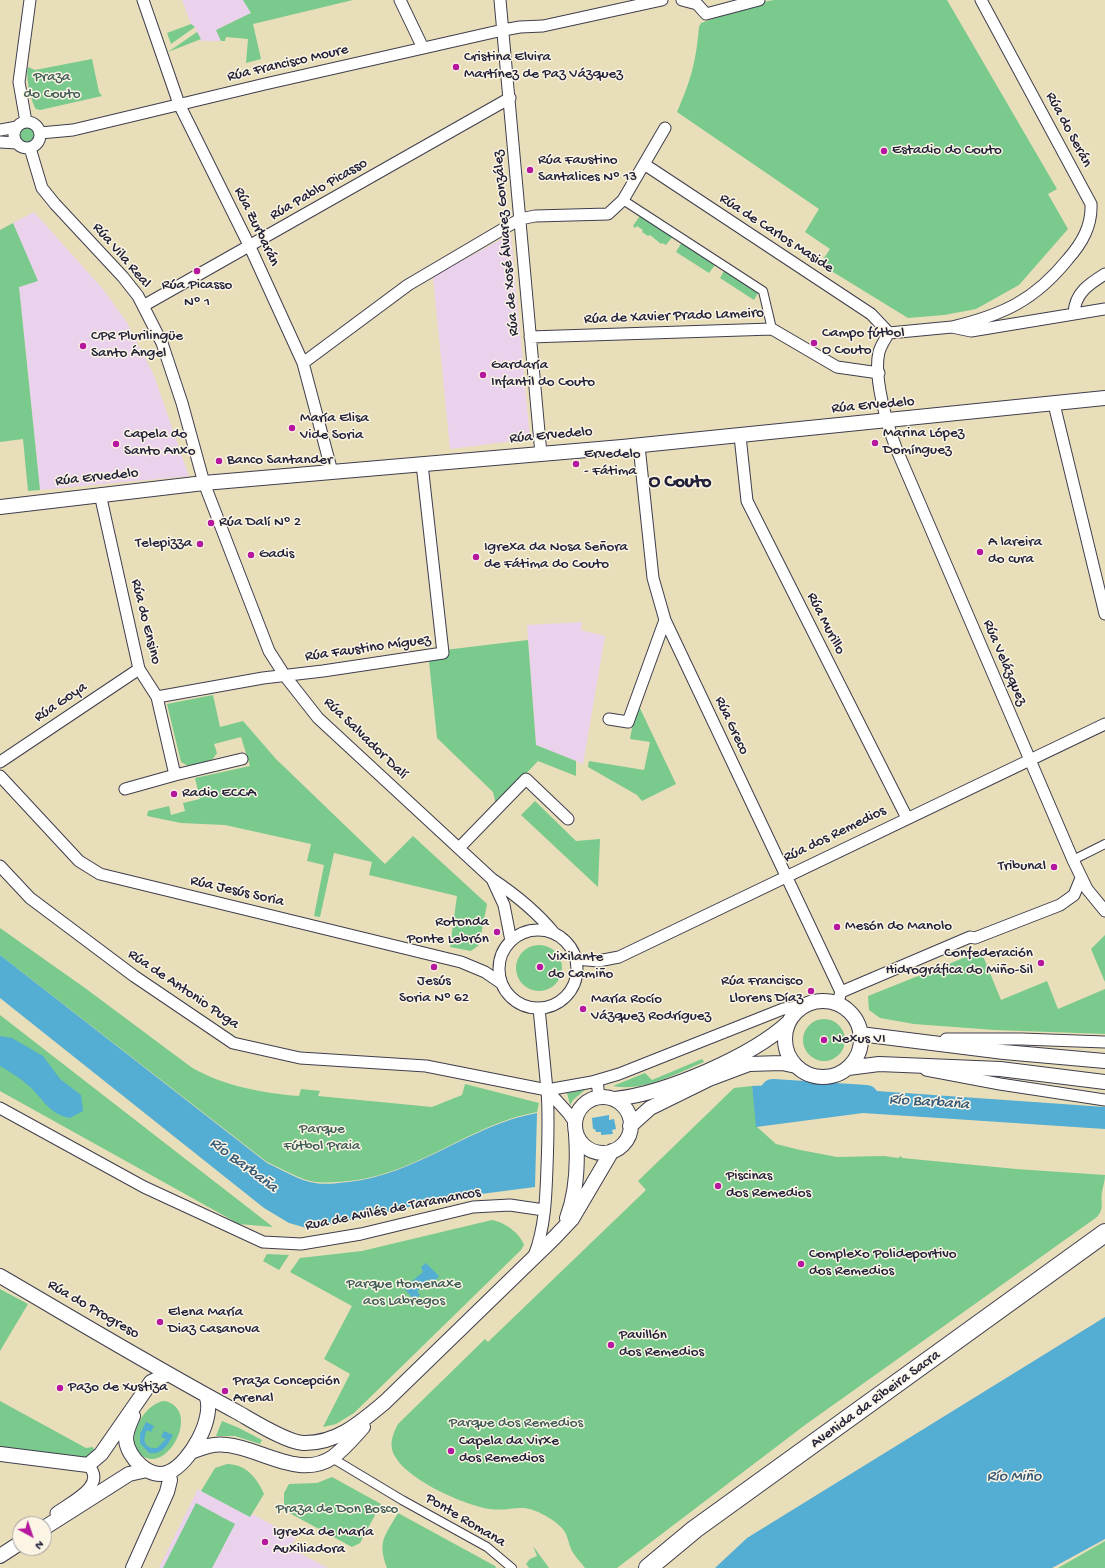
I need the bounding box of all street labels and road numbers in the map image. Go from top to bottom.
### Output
street label: Rúa Francisco Moure [226,41,350,87]
street label: Rúa do Serán [1041,89,1095,171]
street label: Rúa de Xosé Álvarez González [490,149,524,337]
street label: Rúa Pablo Picasso [267,155,371,225]
street label: Rúa Zurbarán [229,184,283,270]
street label: Rúa de Carlos Maside [715,190,837,278]
street label: Rúa Vila Real [88,220,154,292]
street label: Rúa de Xavier Prado Lameiro [584,305,764,329]
street label: Rúa Ervedelo [831,393,915,419]
street label: Rúa Ervedelo [509,423,593,449]
street label: Rúa Ervedelo [55,465,139,491]
street label: Rúa do Ensino [126,578,164,666]
street label: Rúa Murillo [802,590,848,658]
street label: Rúa Velázquez [978,617,1030,709]
street label: Rúa Faustino Míguez [304,631,432,667]
street label: Rúa Goya [31,679,91,727]
street label: Rúa Salvador Dalí [319,694,411,784]
street label: Rúa Greco [710,694,752,758]
street label: Rúa dos Remedios [781,802,889,868]
street label: Rúa Jesús Soria [188,872,286,912]
street label: Rúa de Antonio Puga [124,946,242,1034]
street label: Rua de Avilés de Taramancos [304,1184,482,1236]
street label: Rúa do Progreso [44,1276,142,1344]
street label: Avenida da Ribeira Sacra [808,1347,944,1453]
street label: Ponte Romana [422,1490,508,1552]

